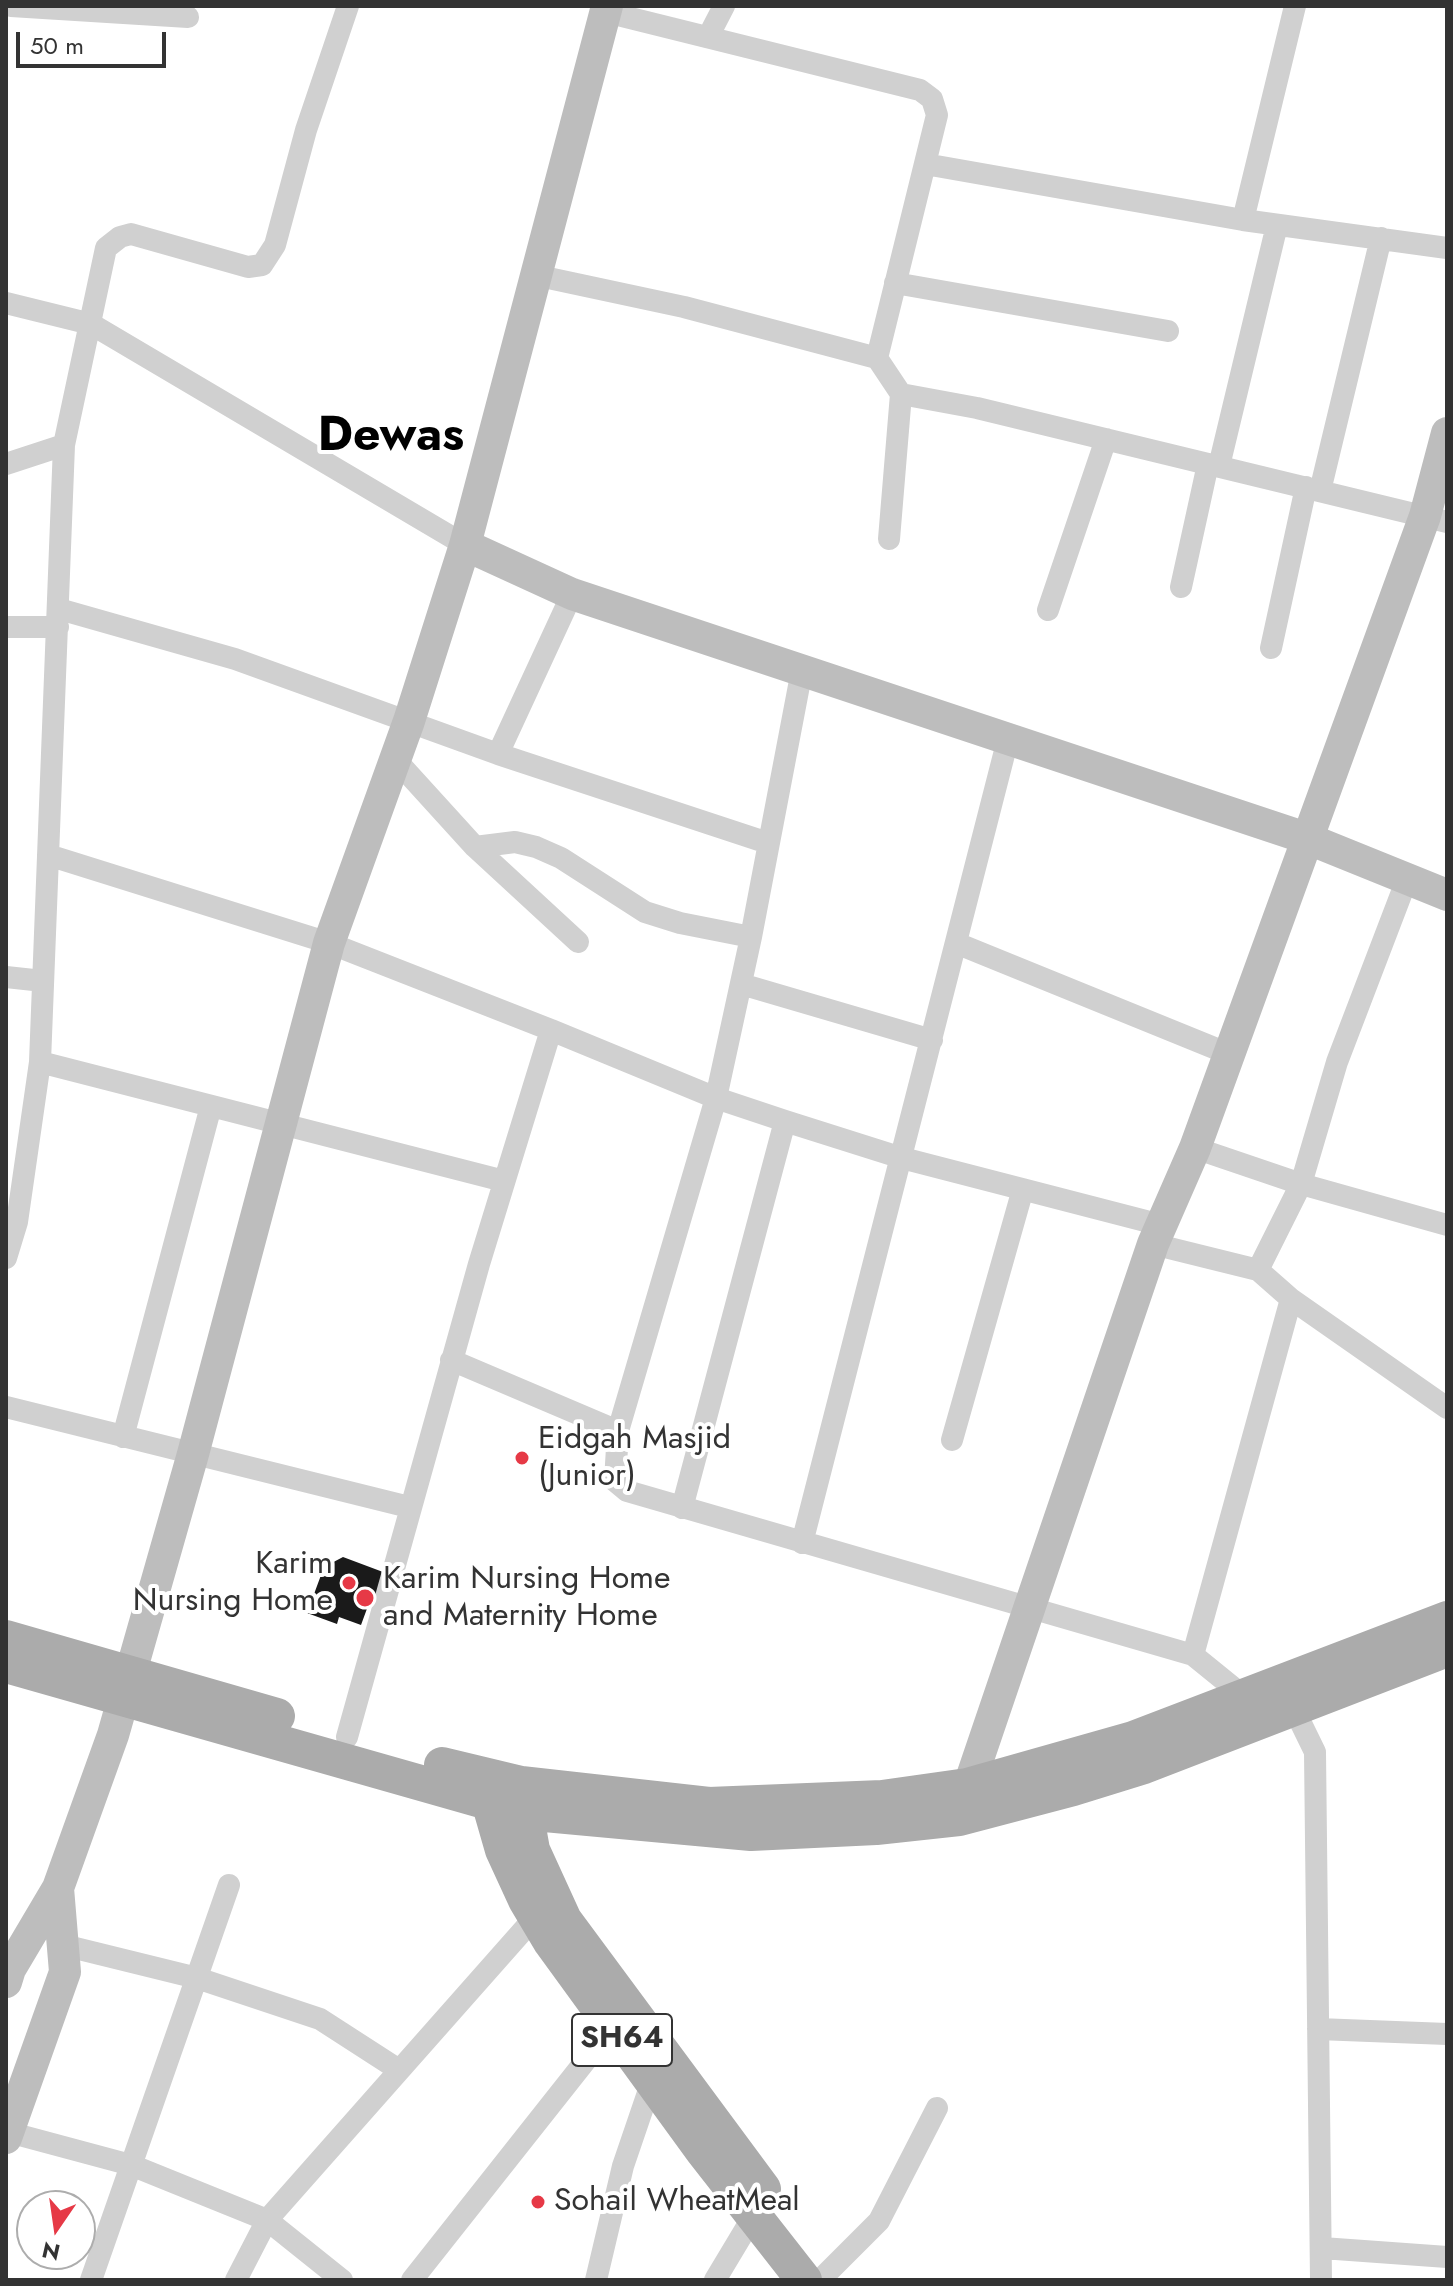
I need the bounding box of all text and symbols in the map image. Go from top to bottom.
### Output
scale bar [20,16,170,66]
text: 50 m [30,28,84,63]
district label: Dewas [318,409,464,467]
place label: Eidgah Masjid (Junior) [538,1421,731,1496]
marker: Eidgah Masjid (Junior) [513,1449,531,1467]
place label: Karim Nursing Home [133,1546,333,1621]
place label: Karim Nursing Home and Maternity Home [383,1561,671,1636]
marker: Karim Nursing Home [340,1574,358,1592]
marker: Karim Nursing Home and Maternity Home [354,1587,376,1609]
road number: SH64 [572,2014,672,2066]
place label: Sohail WheatMeal [554,2183,800,2221]
north arrow [16,2190,96,2270]
marker: Sohail WheatMeal [529,2193,547,2211]
text: N [39,2234,63,2269]

